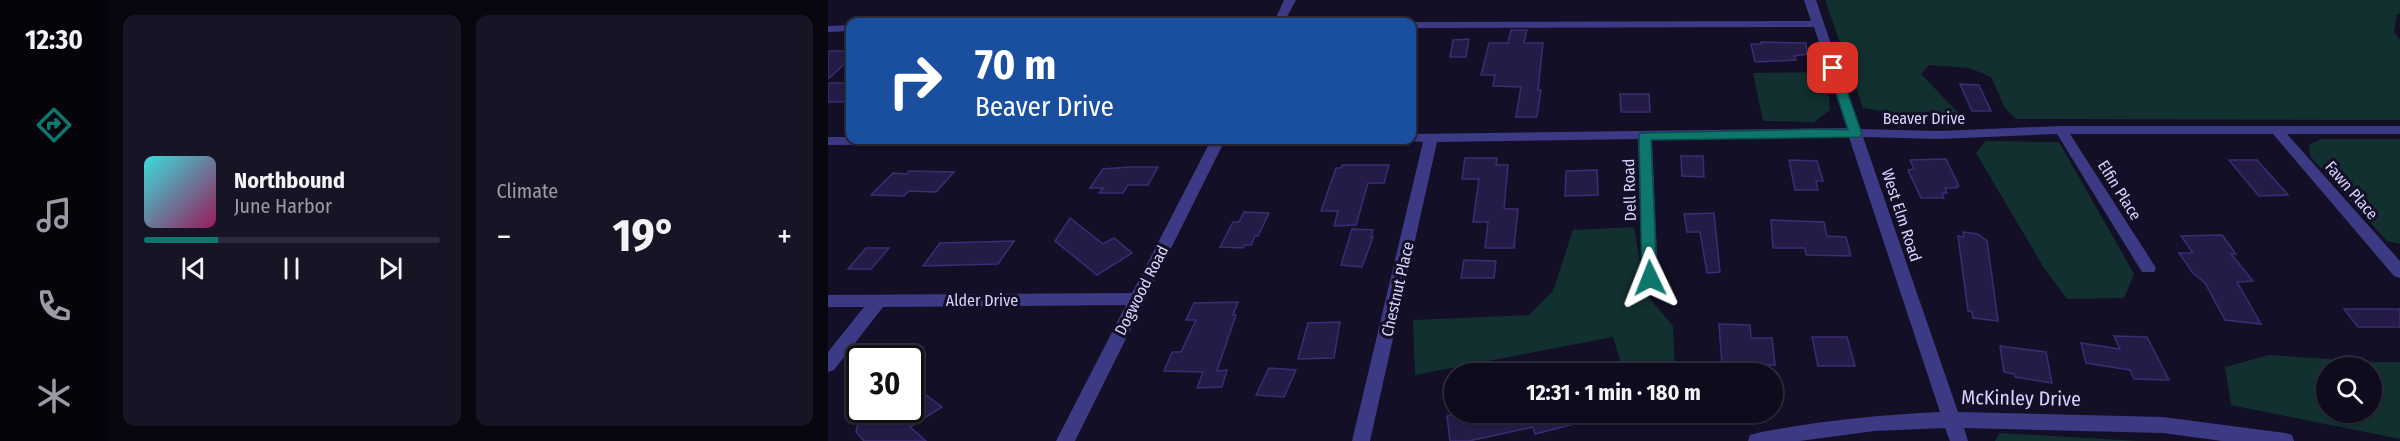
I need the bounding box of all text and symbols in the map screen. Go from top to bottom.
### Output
text: 12:30 [25,24,83,56]
text: 70 m [975,40,1056,90]
icon: right [876,42,954,120]
pin [1807,42,1858,93]
icon: arrive [1816,51,1849,84]
text: Beaver Drive [975,91,1114,123]
icon: directions [33,104,75,146]
street label: Beaver Drive [1883,109,1965,128]
street label: Elfin Place [2094,157,2145,224]
street label: Fawn Place [2321,157,2382,223]
street label: Dell Road [1619,158,1640,222]
street label: West Elm Road [1878,166,1925,264]
text: Northbound [234,167,345,194]
text: Climate [497,179,558,203]
icon: music [33,194,75,236]
text: June Harbor [234,194,332,218]
text: 19° [612,209,676,263]
text: − [497,217,511,257]
text: + [777,217,792,257]
street label: Chestnut Place [1377,240,1418,338]
street label: Dogwood Road [1111,242,1172,338]
position arrow [1618,246,1682,310]
icon: previous [177,252,210,285]
icon: pause [275,252,308,285]
icon: next [374,252,407,285]
icon: phone [33,285,75,327]
street label: Alder Drive [946,291,1018,310]
speed limit sign: 30 [846,345,924,423]
map controls [2316,357,2382,423]
button: search [2316,357,2382,423]
icon: climate [33,375,75,417]
text: 12:31 · 1 min · 180 m [1526,379,1701,406]
street label: McKinley Drive [1961,385,2081,411]

